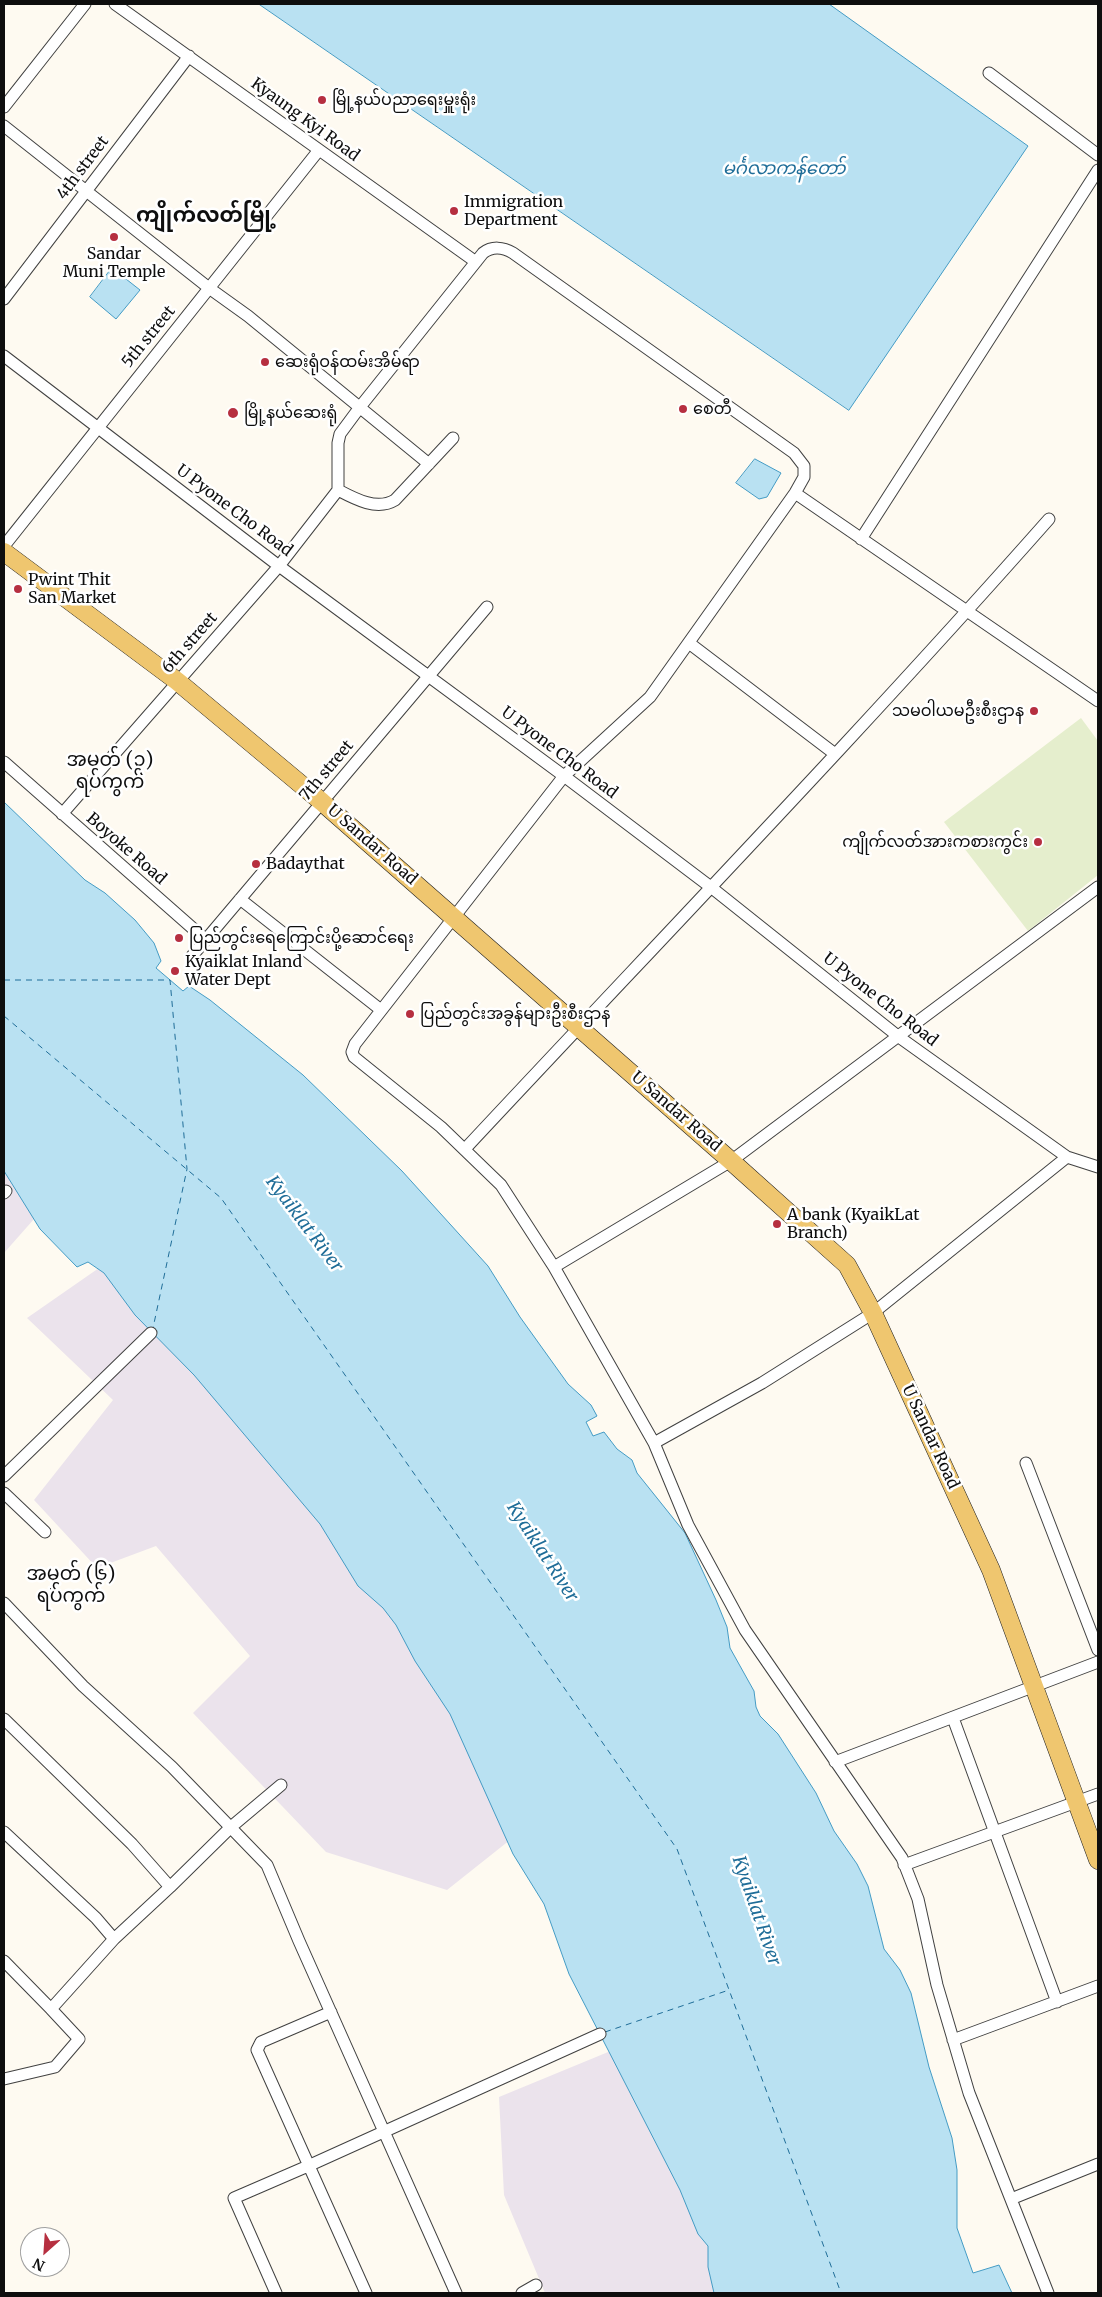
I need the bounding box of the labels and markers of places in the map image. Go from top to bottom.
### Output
place label: မြို့နယ်ပညာရေးမှူးရုံး [332,90,476,110]
marker: မြို့နယ်ပညာရေးမှူးရုံး [316,94,328,106]
place label: Immigration Department [464,192,563,230]
marker: Immigration Department [448,205,460,217]
marker: Sandar Muni Temple [108,231,120,243]
place label: Sandar Muni Temple [63,244,165,282]
place label: ဆေးရုံဝန်ထမ်းအိမ်ရာ [275,352,420,372]
marker: ဆေးရုံဝန်ထမ်းအိမ်ရာ [259,356,271,368]
place label: စေတီ [693,399,732,419]
place label: မြို့နယ်ဆေးရုံ [244,403,337,423]
marker: စေတီ [677,403,689,415]
marker: မြို့နယ်ဆေးရုံ [226,406,240,420]
place label: Pwint Thit San Market [28,570,116,608]
marker: Pwint Thit San Market [12,583,24,595]
place label: သမဝါယမဦးစီးဌာန [892,701,1024,721]
marker: သမဝါယမဦးစီးဌာန [1028,705,1040,717]
place label: ကျိုက်လတ်အားကစားကွင်း [842,832,1028,852]
marker: ကျိုက်လတ်အားကစားကွင်း [1032,836,1044,848]
place label: Badaythat [266,854,345,874]
marker: Badaythat [250,858,262,870]
place label: ပြည်တွင်းရေကြောင်းပို့ဆောင်ရေး [189,928,414,948]
marker: ပြည်တွင်းရေကြောင်းပို့ဆောင်ရေး [173,932,185,944]
place label: Kyaiklat Inland Water Dept [185,952,302,990]
marker: Kyaiklat Inland Water Dept [169,965,181,977]
place label: ပြည်တွင်းအခွန်များဦးစီးဌာန [420,1004,610,1024]
marker: ပြည်တွင်းအခွန်များဦးစီးဌာန [404,1008,416,1020]
place label: A bank (KyaikLat Branch) [787,1205,919,1243]
marker: A bank (KyaikLat Branch) [771,1218,783,1230]

